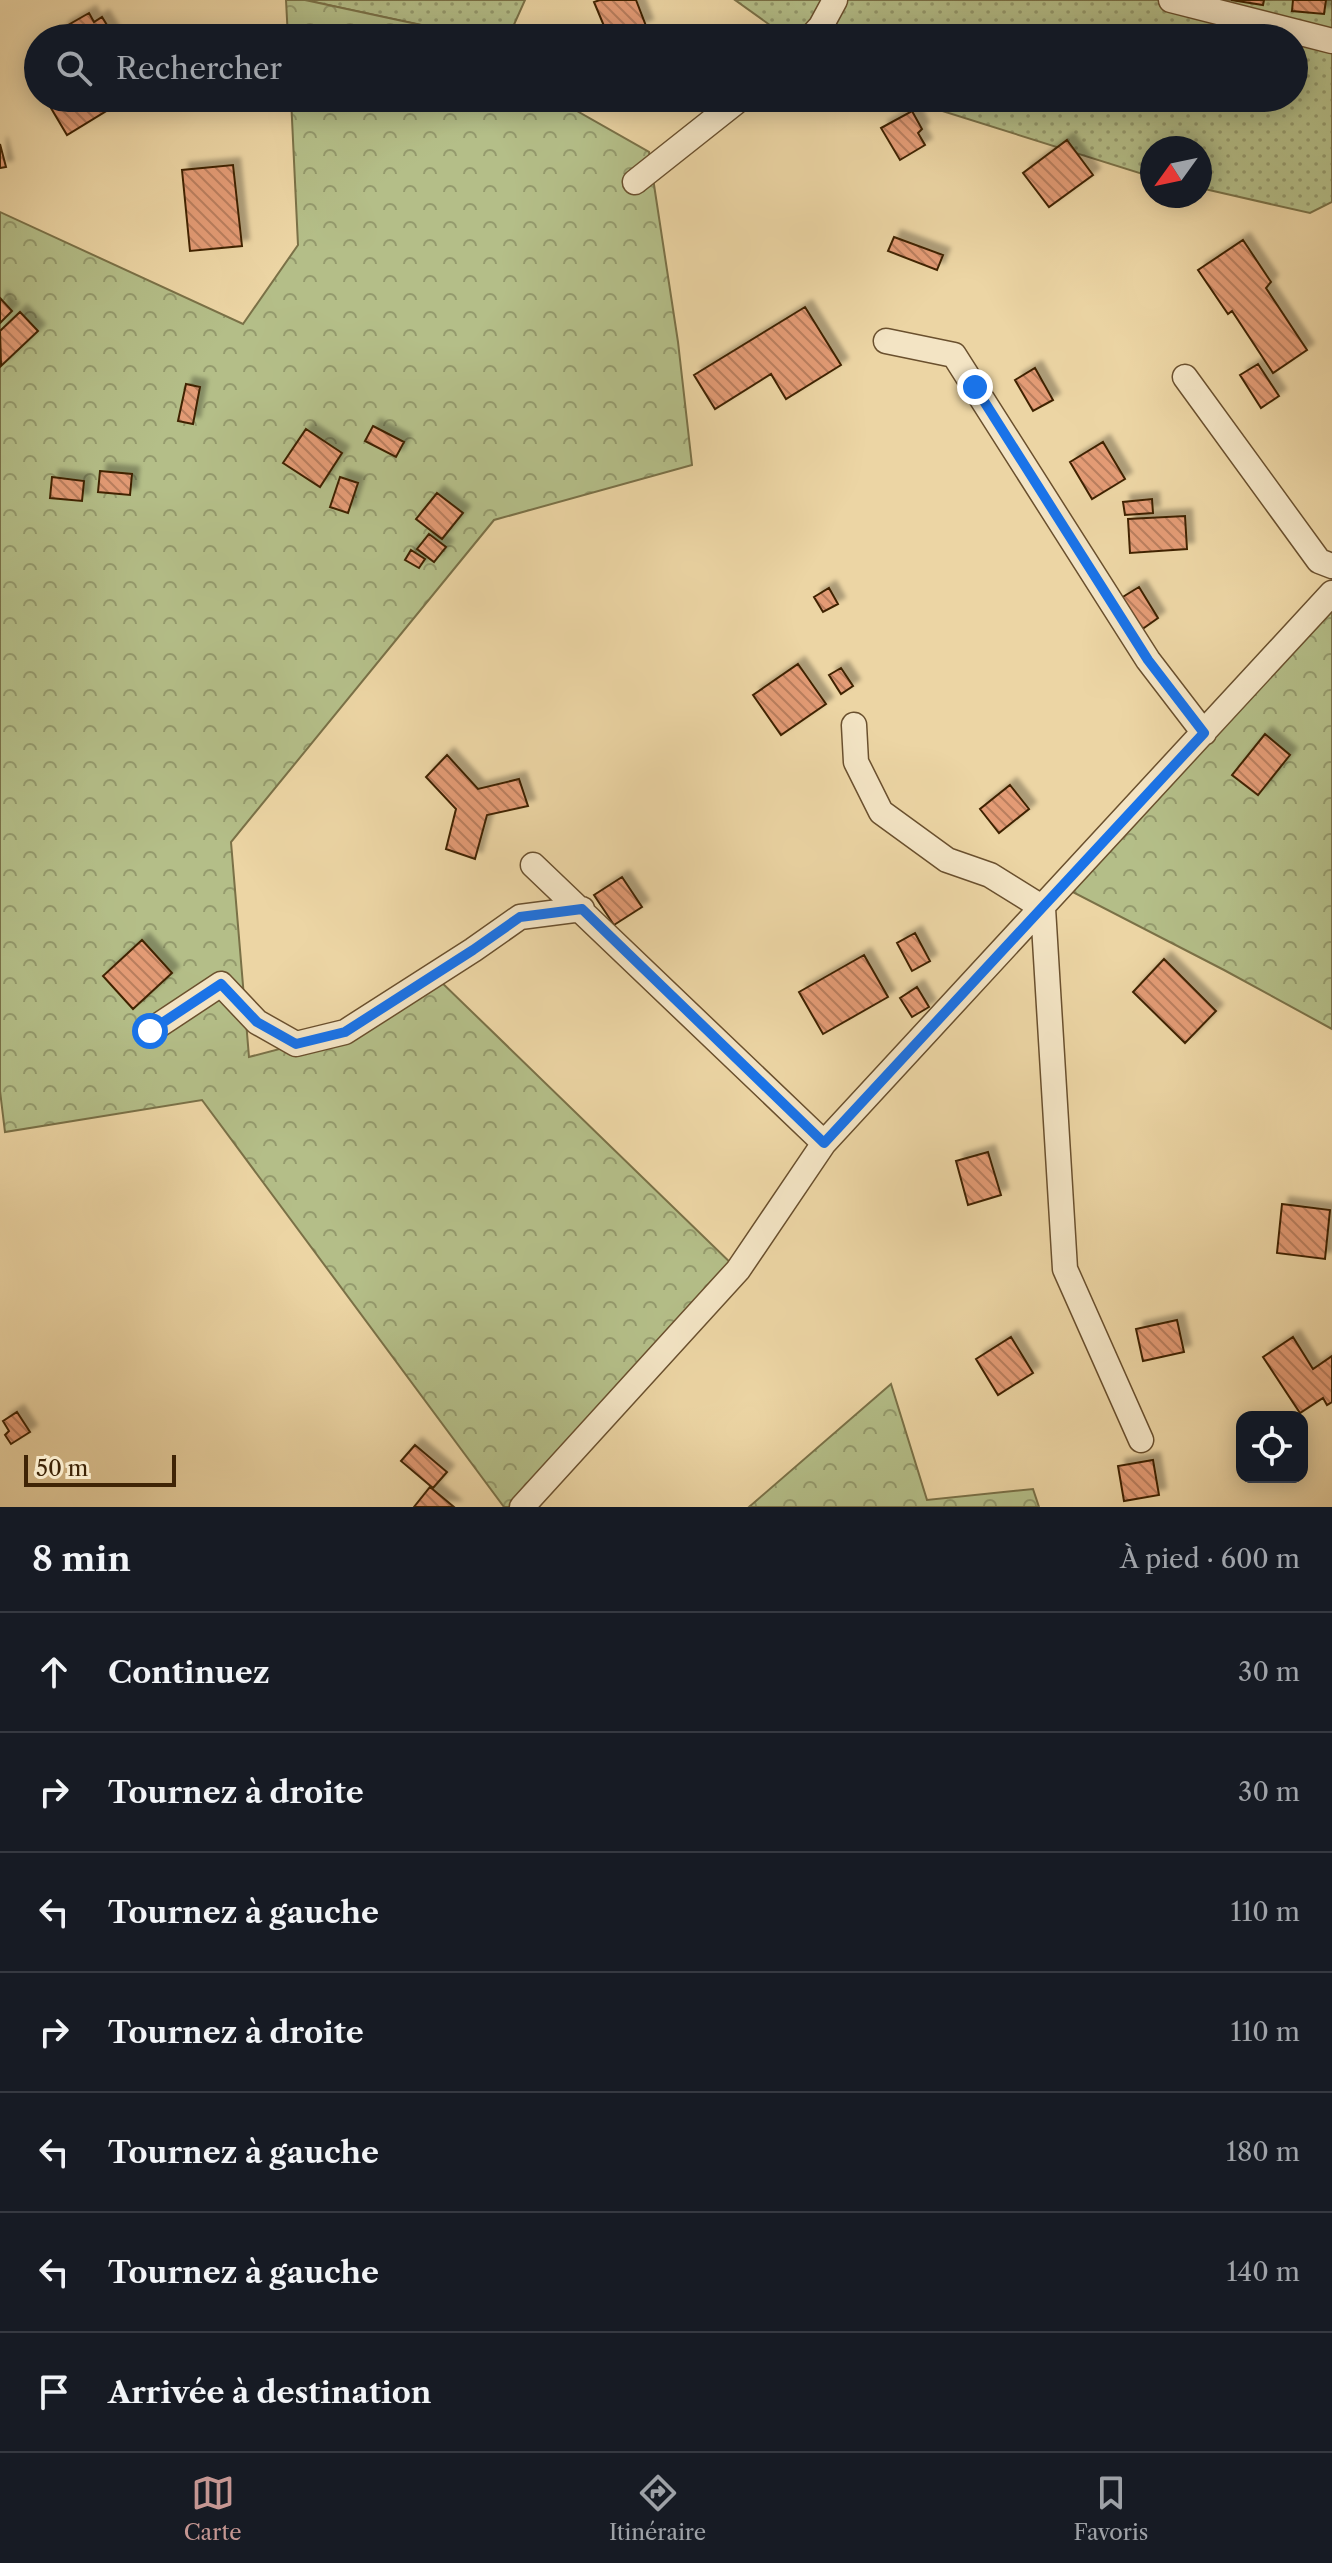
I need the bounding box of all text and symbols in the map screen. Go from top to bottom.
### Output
search box [24,24,1308,112]
icon: search [52,46,96,90]
text: Rechercher [116,50,282,87]
north arrow [1140,136,1212,208]
route end [957,369,993,405]
route start [132,1013,168,1049]
map controls [1236,1411,1308,1483]
button: locate [1236,1411,1308,1483]
scale bar [24,1451,176,1487]
text: 50 m [36,1455,88,1482]
text: 8 min [32,1538,131,1580]
text: À pied · 600 m [1120,1543,1300,1575]
icon: ahead [32,1650,76,1694]
text: Continuez [108,1654,270,1691]
text: 30 m [1238,1656,1300,1688]
icon: right [32,1770,76,1814]
text: Tournez à droite [108,1774,364,1811]
text: 30 m [1238,1776,1300,1808]
icon: left [32,1890,76,1934]
text: Tournez à gauche [108,1894,379,1931]
text: 110 m [1231,1896,1300,1928]
icon: right [32,2010,76,2054]
text: Tournez à droite [108,2014,364,2051]
text: 110 m [1231,2016,1300,2048]
icon: left [32,2130,76,2174]
text: Tournez à gauche [108,2134,379,2171]
text: 180 m [1226,2136,1300,2168]
icon: left [32,2250,76,2294]
text: Tournez à gauche [108,2254,379,2291]
text: 140 m [1226,2256,1300,2288]
icon: arrive [32,2370,76,2414]
text: Arrivée à destination [108,2374,431,2411]
tab: Carte [184,2471,242,2546]
tab: Itinéraire [609,2471,706,2546]
tab: Favoris [1073,2471,1148,2546]

